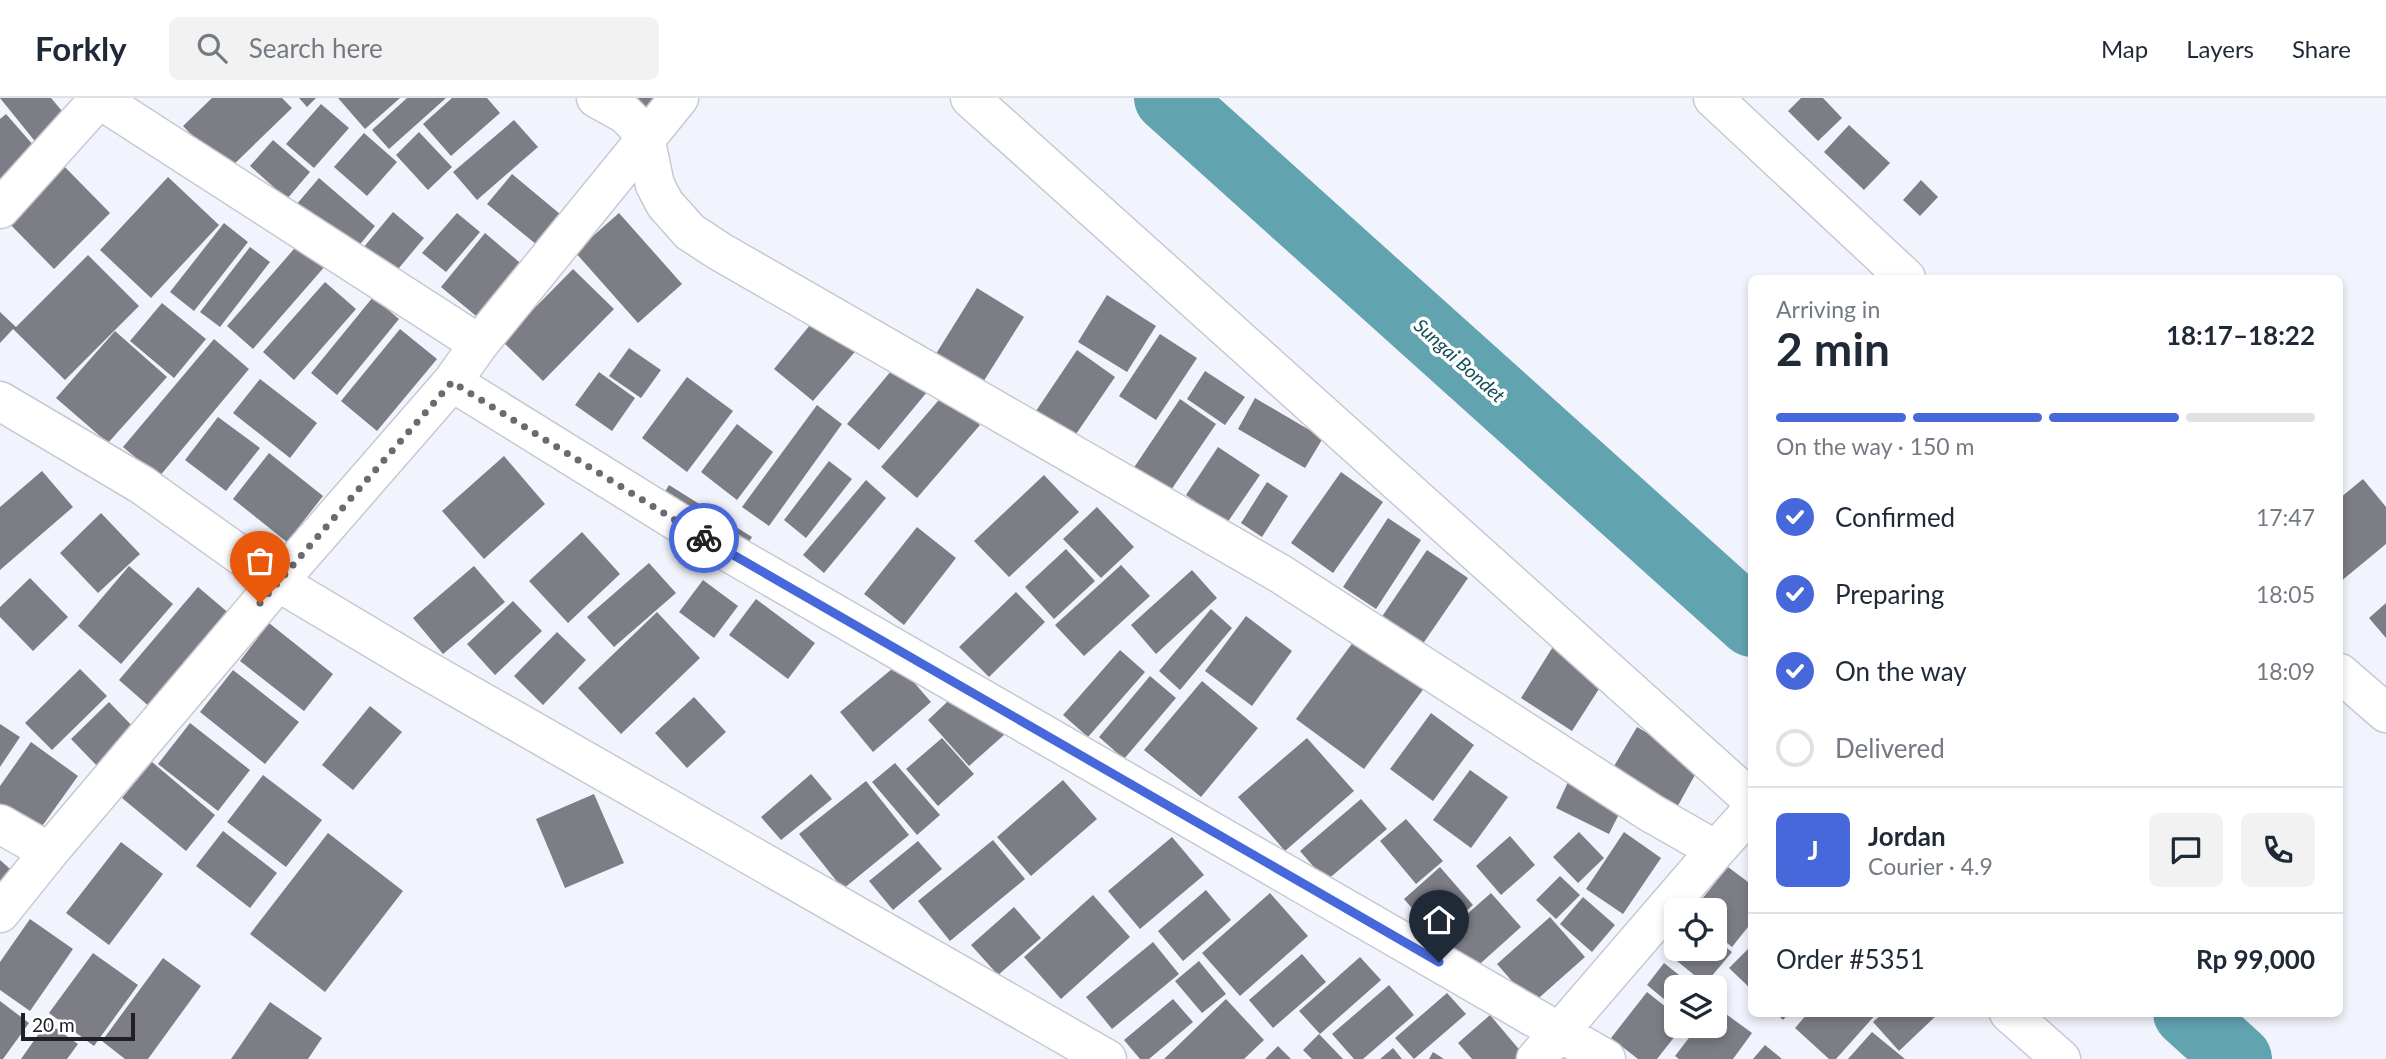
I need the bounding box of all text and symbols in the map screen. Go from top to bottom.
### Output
search box [169,17,659,80]
text: Forkly [35,28,127,68]
icon: search [193,29,231,67]
text: Search here [249,32,383,64]
text: Map [2101,34,2148,63]
text: Layers [2186,34,2254,63]
text: Share [2292,34,2351,63]
text: Arriving in [1776,295,1880,323]
water label: Sungai Bondet [1410,313,1510,407]
text: 18:17–18:22 [2166,319,2315,351]
text: 2 min [1776,321,1890,376]
text: On the way · 150 m [1776,432,1975,460]
icon: check [1776,498,1814,536]
text: Confirmed [1835,501,1955,533]
courier [669,503,739,573]
text: 17:47 [2256,503,2315,531]
icon: bike [685,519,723,557]
pin [230,531,290,603]
icon: bag [241,542,279,580]
icon: check [1776,575,1814,613]
text: Preparing [1835,578,1944,610]
text: 18:05 [2256,580,2315,608]
icon: check [1776,652,1814,690]
text: On the way [1835,655,1967,687]
text: 18:09 [2256,657,2315,685]
text: Delivered [1835,732,1945,764]
button: chat [2149,813,2223,887]
button: phone [2241,813,2315,887]
text: Jordan [1868,820,1946,852]
text: J [1807,834,1819,866]
text: Courier · 4.9 [1868,852,1993,880]
pin [1409,890,1469,962]
map controls [1664,898,1727,1038]
button: locate [1664,898,1727,961]
icon: home [1420,901,1458,939]
text: Order #5351 [1776,943,1925,975]
text: Rp 99,000 [2196,943,2315,975]
button: layers [1664,975,1727,1038]
scale bar [21,1010,135,1042]
text: 20 m [32,1013,75,1036]

